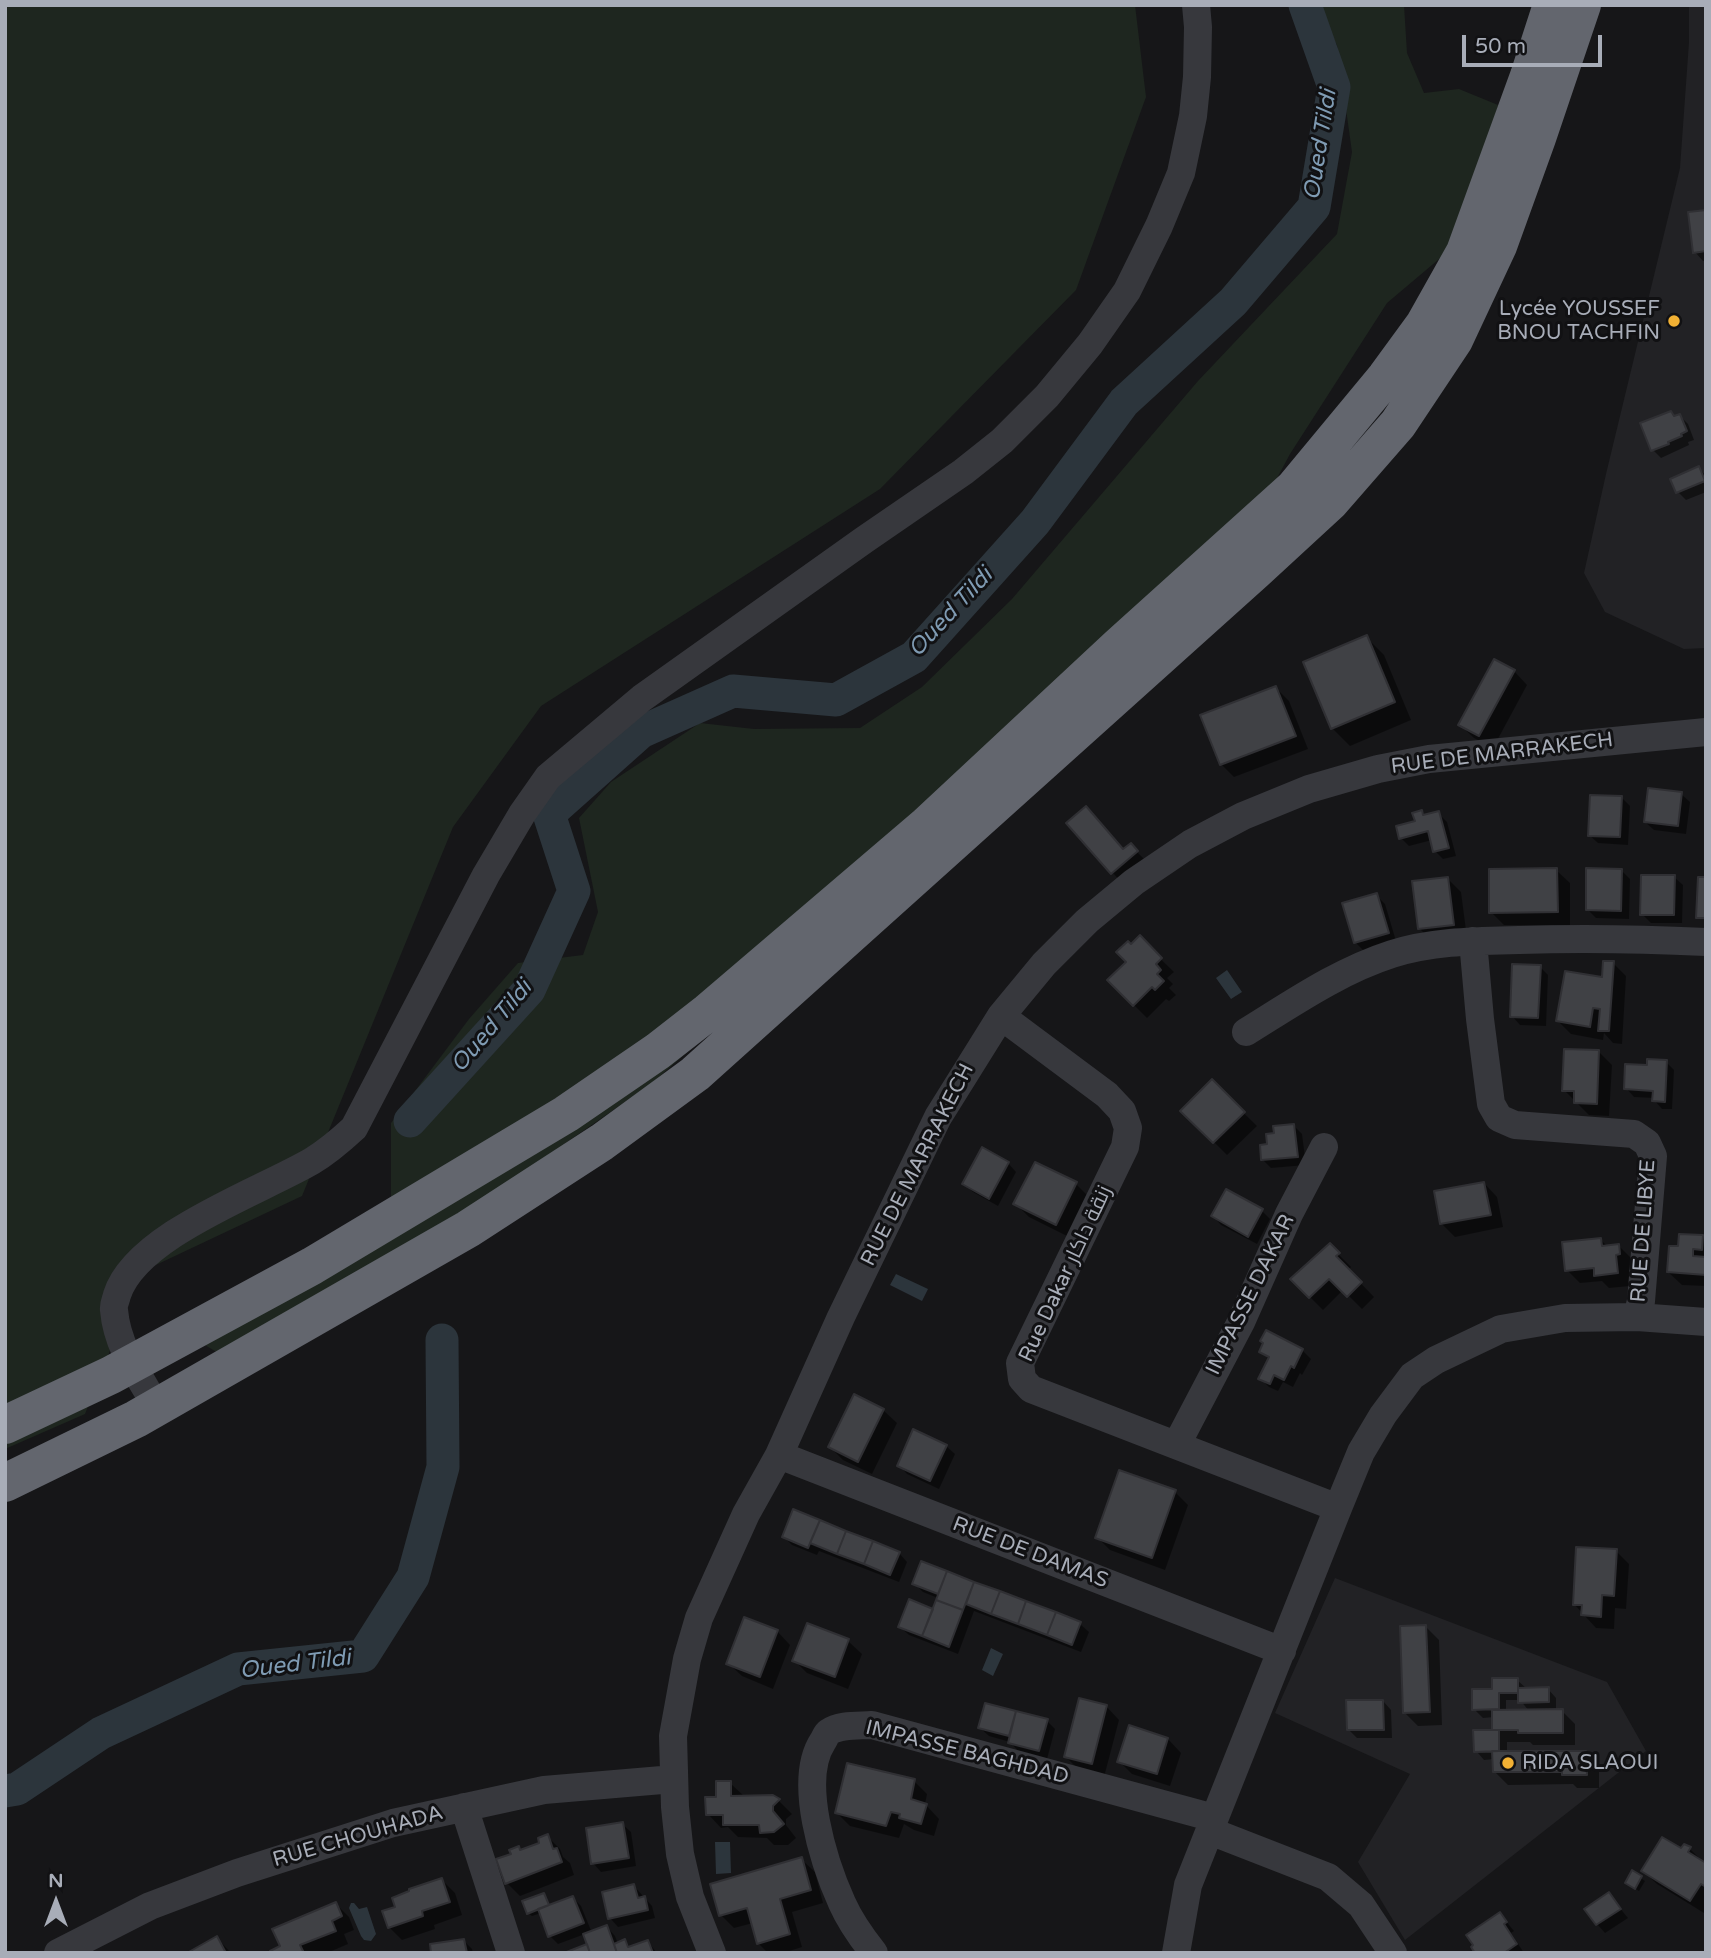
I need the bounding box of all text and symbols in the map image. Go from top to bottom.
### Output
scale bar [1466,21,1606,65]
text: 50 m [1475,34,1526,59]
water label: Oued Tildi [1299,88,1343,202]
place label: Lycée YOUSSEF BNOU TACHFIN [1497,296,1660,346]
marker: Lycée YOUSSEF BNOU TACHFIN [1666,313,1682,329]
water label: Oued Tildi [903,563,999,663]
street label: RUE DE MARRAKECH [1389,728,1615,780]
water label: Oued Tildi [446,975,538,1079]
street label: RUE DE MARRAKECH [856,1060,980,1270]
street label: RUE DE LIBYE [1626,1159,1662,1303]
street label: Rue Dakar زنقة داكار [1014,1182,1118,1366]
street label: IMPASSE DAKAR [1201,1211,1301,1379]
street label: RUE DE DAMAS [949,1512,1111,1594]
water label: Oued Tildi [238,1645,352,1685]
street label: IMPASSE BAGHDAD [863,1716,1071,1790]
place label: RIDA SLAOUI [1522,1750,1658,1776]
marker: RIDA SLAOUI [1500,1755,1516,1771]
street label: RUE CHOUHADA [270,1801,446,1873]
north arrow [21,1867,91,1937]
text: N [48,1870,64,1892]

